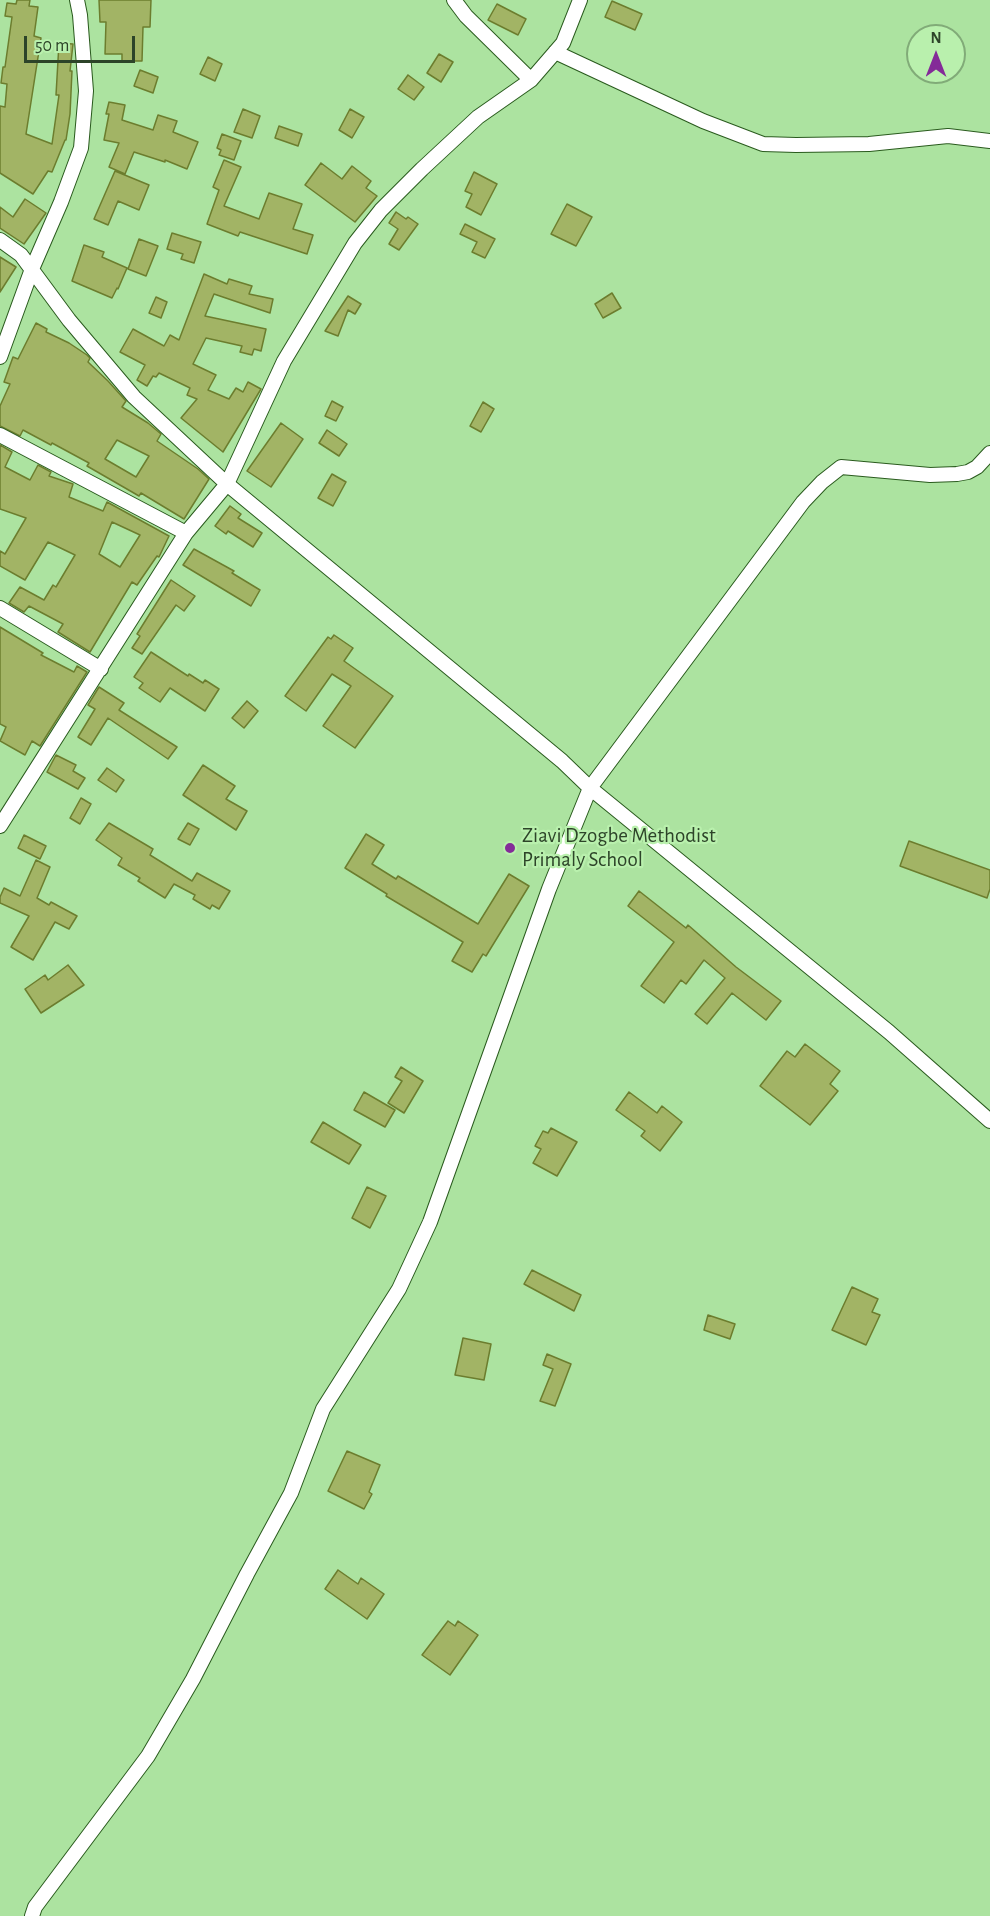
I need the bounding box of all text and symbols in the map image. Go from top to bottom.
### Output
scale bar [27,24,138,62]
north arrow [906,24,966,84]
text: N [930,30,942,46]
text: 50 m [35,37,69,55]
place label: Ziavi Dzogbe Methodist Primaly School [522,823,716,873]
marker: Ziavi Dzogbe Methodist Primaly School [503,841,517,855]

